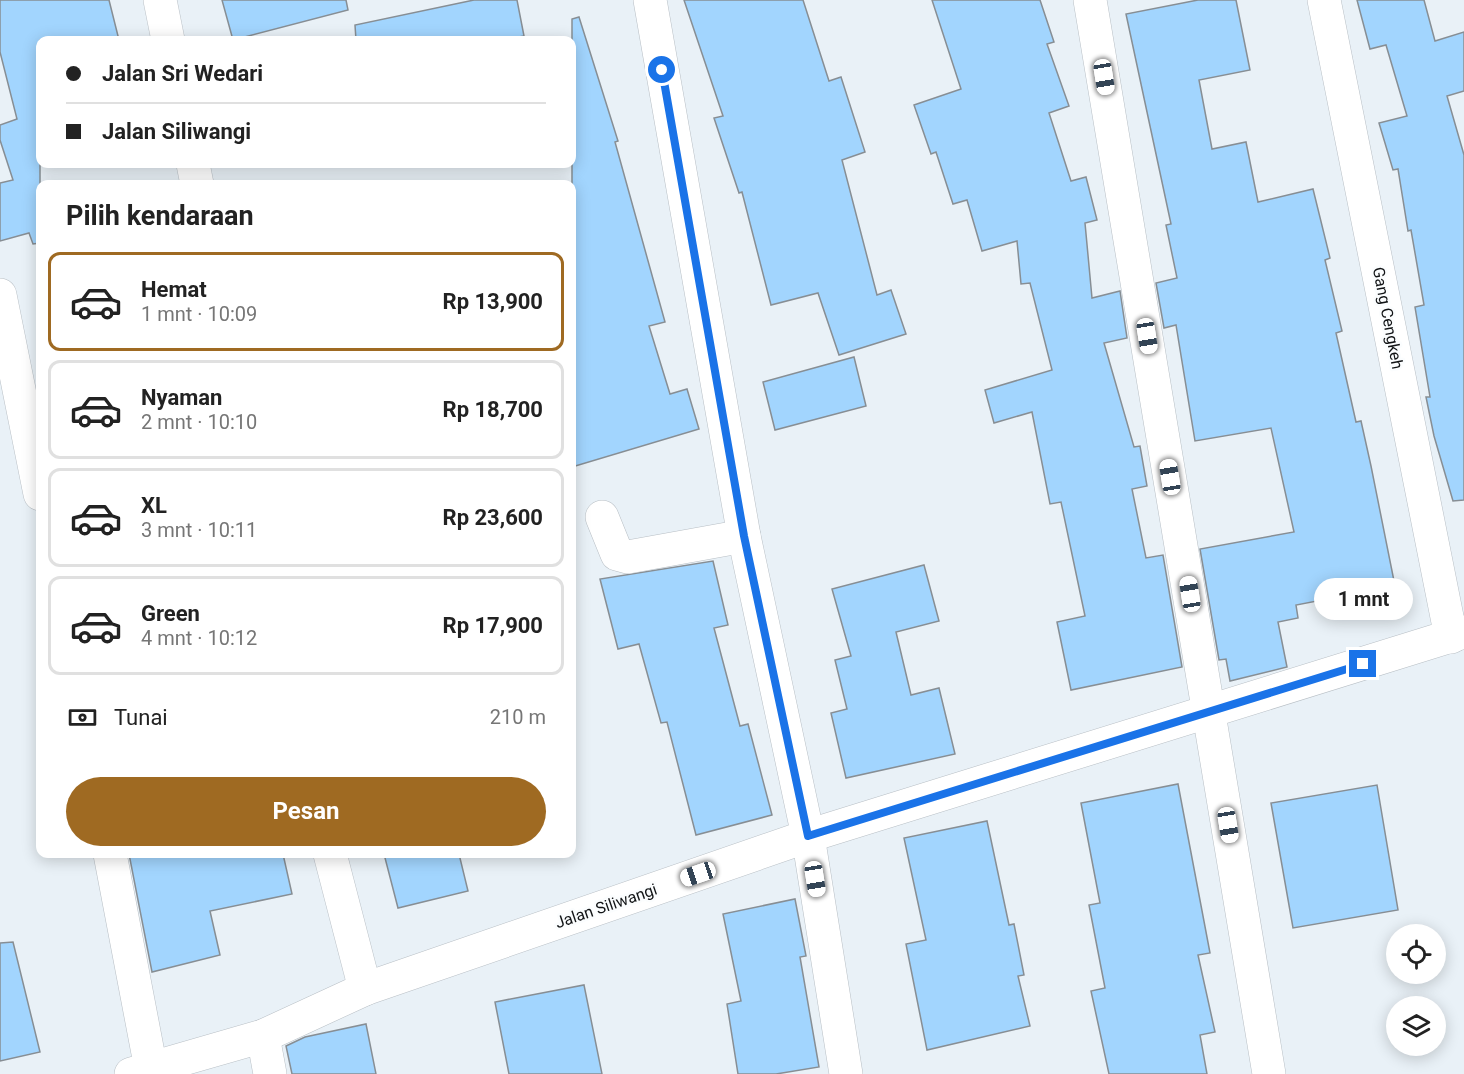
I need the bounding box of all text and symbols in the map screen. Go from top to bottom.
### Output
route start [648,56,675,83]
car [1092,58,1116,96]
text: Jalan Sri Wedari [102,61,263,86]
text: Jalan Siliwangi [102,119,251,144]
text: Pilih kendaraan [66,200,254,232]
street label: Gang Cengkeh [1369,265,1407,371]
icon: car [69,275,123,329]
text: Hemat [141,277,207,302]
text: Rp 13,900 [443,289,543,314]
text: 1 mnt · 10:09 [141,302,257,326]
car [1135,317,1159,355]
icon: car [69,383,123,437]
text: Nyaman [141,385,222,410]
text: Rp 18,700 [443,397,543,422]
text: 2 mnt · 10:10 [141,410,257,434]
car [1158,458,1182,496]
icon: car [69,491,123,545]
text: XL [141,493,167,518]
text: Rp 23,600 [443,505,543,530]
text: 3 mnt · 10:11 [141,518,257,542]
car [1178,575,1202,613]
callout: 1 mnt [1314,577,1412,619]
text: 1 mnt [1338,587,1389,611]
icon: car [69,599,123,653]
text: Green [141,601,200,626]
text: Rp 17,900 [443,613,543,638]
text: 4 mnt · 10:12 [141,626,257,650]
route end [1349,650,1376,677]
icon: cash [66,701,99,734]
text: Tunai [114,705,168,730]
text: 210 m [490,705,546,729]
button: Pesan [66,777,546,846]
car [1216,806,1240,844]
car [678,860,718,888]
car [803,860,827,898]
street label: Jalan Siliwangi [553,880,659,932]
map controls [1386,924,1446,1056]
button: locate [1386,924,1446,984]
button: layers [1386,996,1446,1056]

